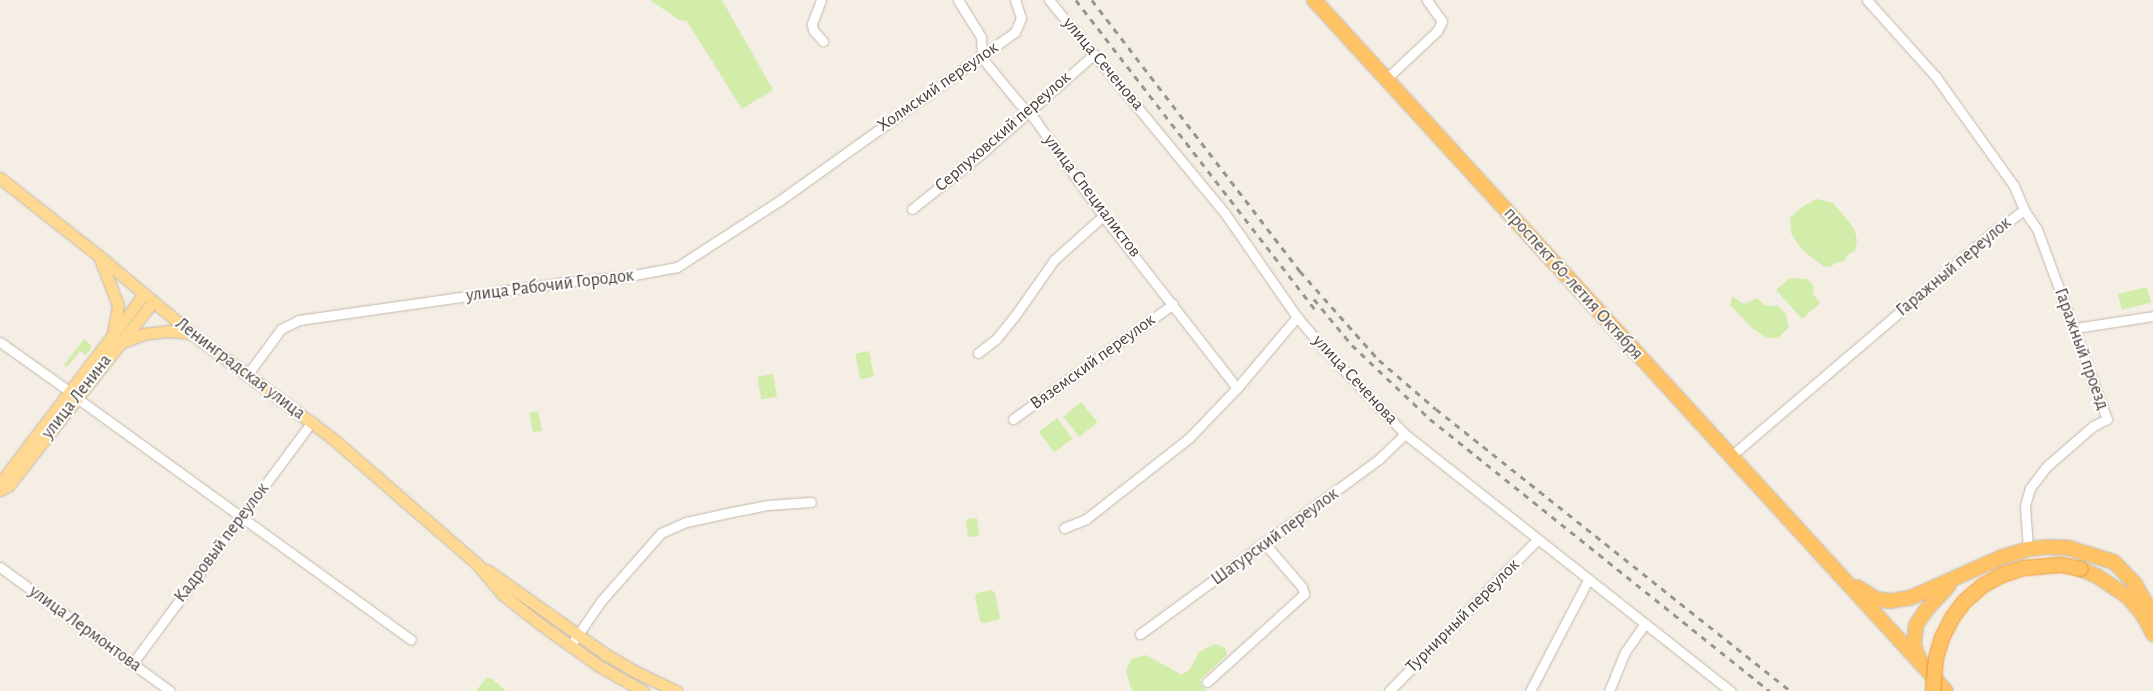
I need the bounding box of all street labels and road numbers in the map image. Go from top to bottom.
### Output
street label: улица Сеченова [1058,13,1148,115]
street label: Холмский переулок [873,37,1003,137]
street label: Серпуховский переулок [931,67,1075,197]
street label: улица Специалистов [1039,130,1145,262]
street label: проспект 60-летия Октября [1499,203,1647,365]
street label: Гаражный переулок [1892,212,2016,322]
street label: улица Рабочий Городок [465,265,635,307]
street label: Гаражный проезд [2049,285,2113,413]
street label: Вяземский переулок [1026,309,1160,415]
street label: Ленинградская улица [171,313,309,425]
street label: улица Сеченова [1308,331,1402,429]
street label: улица Ленина [37,351,117,443]
street label: Кадровый переулок [170,479,274,607]
street label: Шатурский переулок [1207,483,1343,591]
street label: Турнирный переулок [1402,555,1524,677]
street label: улица Лермонтова [25,581,145,677]

